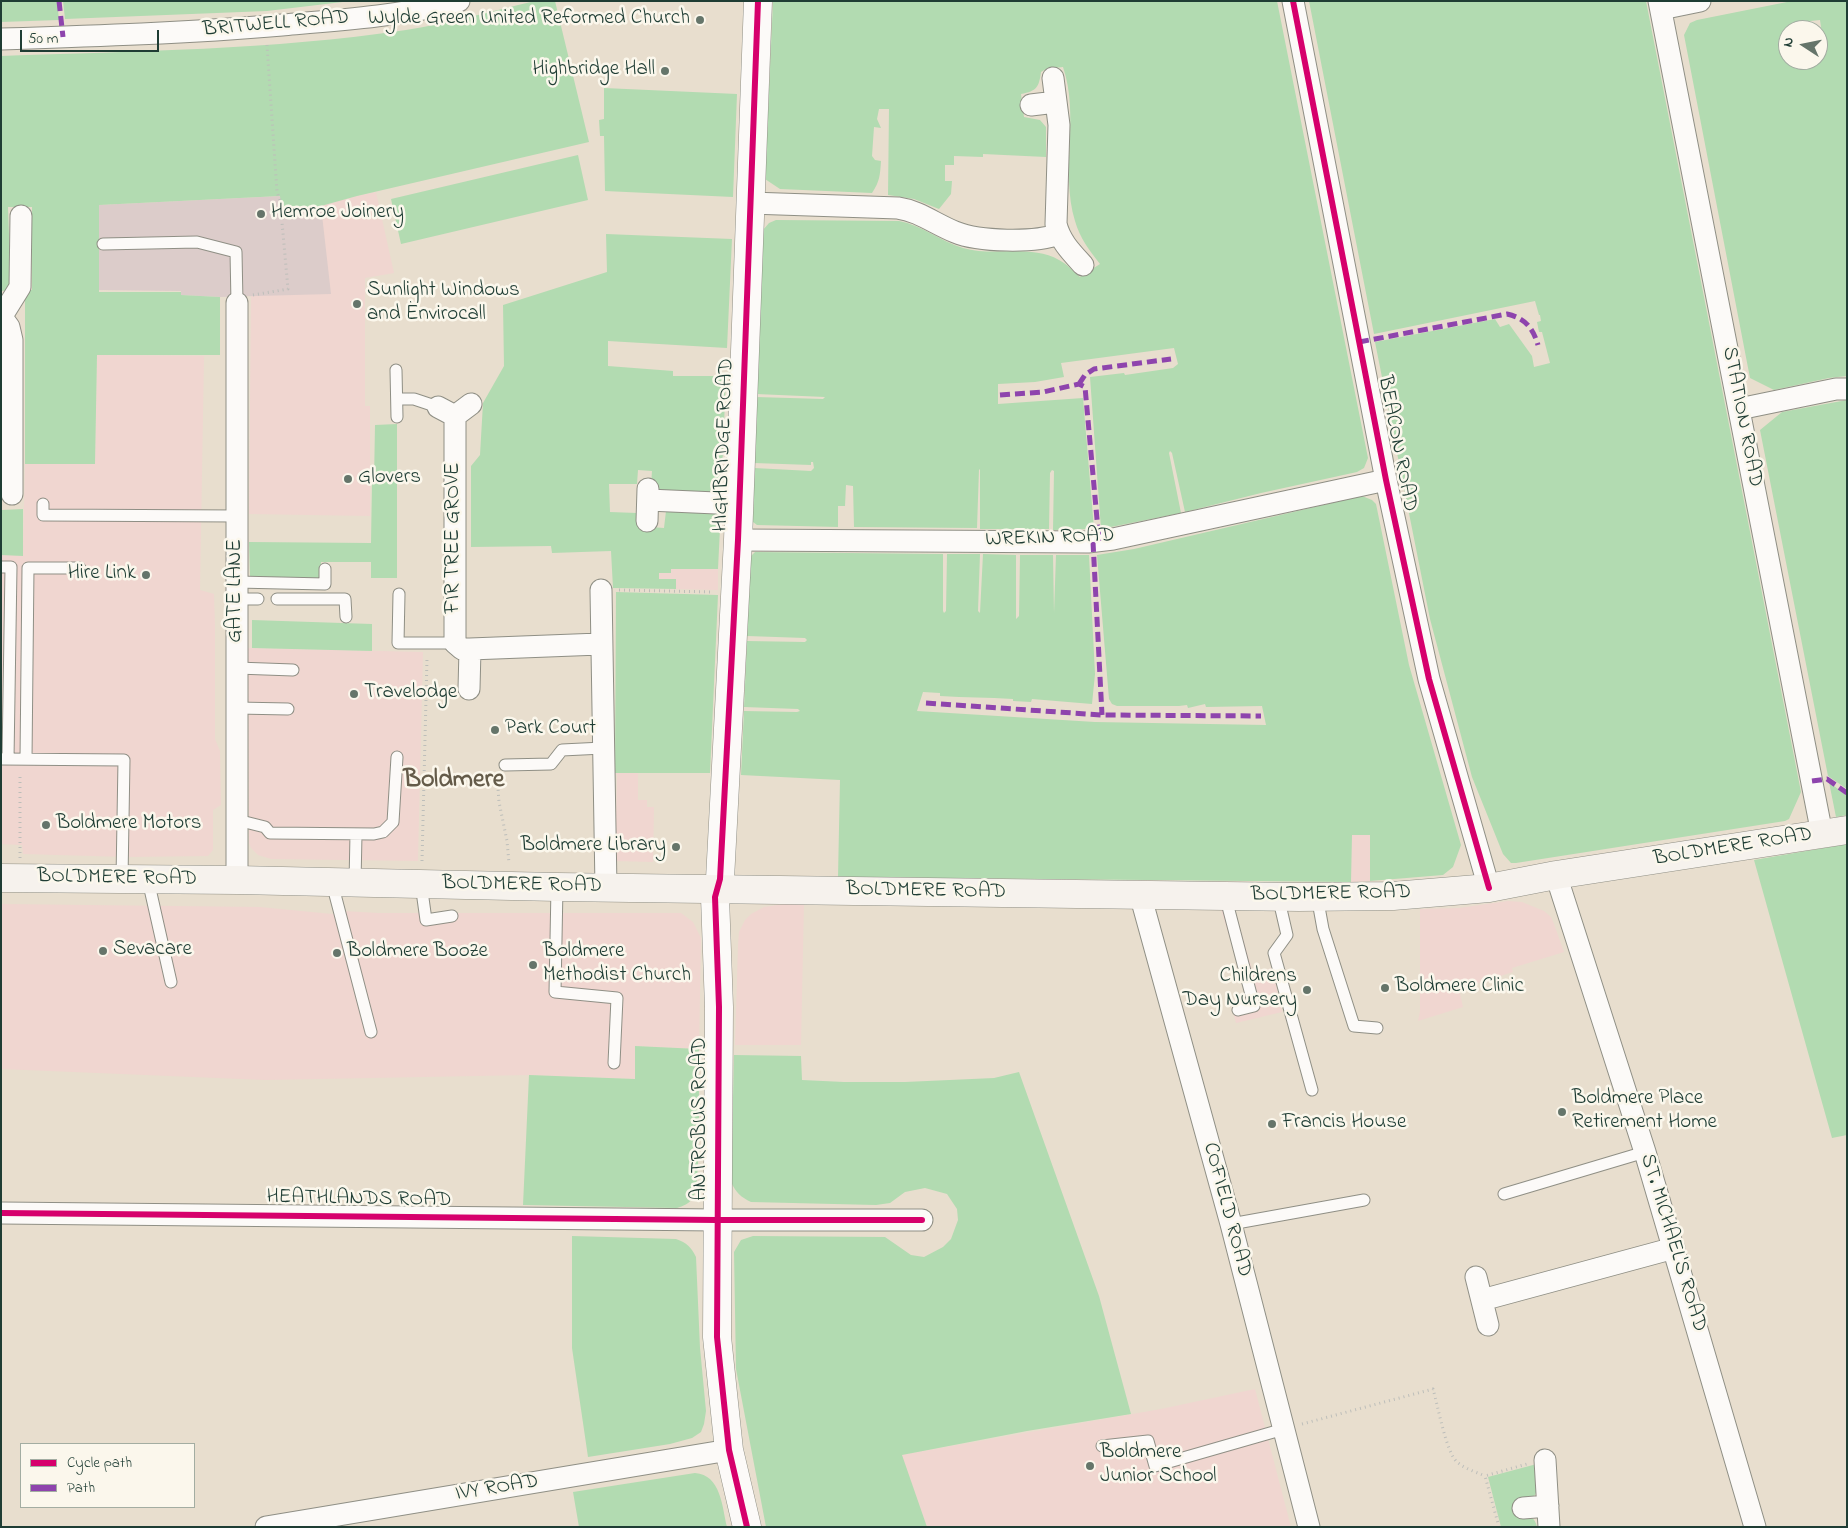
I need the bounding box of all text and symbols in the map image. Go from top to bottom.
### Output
street label: BRITWELL ROAD [202,6,350,44]
place label: Wylde Green United Reformed Church [368,7,690,33]
marker: Wylde Green United Reformed Church [694,14,706,26]
scale bar [22,20,161,52]
north arrow [1778,20,1828,70]
text: 50 m [28,28,58,50]
text: N [1778,36,1800,49]
place label: Highbridge Hall [533,58,655,84]
marker: Highbridge Hall [659,65,671,77]
place label: Hemroe Joinery [271,201,404,227]
marker: Hemroe Joinery [255,208,267,220]
place label: Sunlight Windows and Envirocall [367,279,520,329]
marker: Sunlight Windows and Envirocall [351,298,363,310]
street label: STATION ROAD [1715,345,1767,489]
street label: HIGHBRIDGE ROAD [709,358,741,532]
street label: BEACON ROAD [1370,374,1422,514]
street label: FIR TREE GROVE [442,462,468,614]
place label: Glovers [358,466,421,492]
marker: Glovers [342,473,354,485]
street label: WREKIN ROAD [985,524,1115,554]
street label: GATE LANE [224,539,250,643]
place label: Hire Link [68,562,136,588]
marker: Hire Link [140,569,152,581]
place label: Travelodge [364,681,457,707]
marker: Travelodge [348,688,360,700]
place label: Park Court [505,717,596,743]
marker: Park Court [489,724,501,736]
district label: Boldmere [404,766,504,798]
place label: Boldmere Motors [56,812,201,838]
marker: Boldmere Motors [40,819,52,831]
street label: BOLDMERE ROAD [1652,823,1814,873]
place label: Boldmere Library [521,834,666,860]
marker: Boldmere Library [670,841,682,853]
street label: BOLDMERE ROAD [37,865,197,893]
street label: BOLDMERE ROAD [442,872,602,900]
street label: BOLDMERE ROAD [846,878,1006,906]
street label: BOLDMERE ROAD [1251,881,1411,909]
place label: Sevacare [113,938,192,964]
place label: Boldmere Booze [347,940,488,966]
place label: Boldmere Methodist Church [543,940,691,990]
marker: Sevacare [97,945,109,957]
marker: Boldmere Booze [331,947,343,959]
marker: Boldmere Methodist Church [527,959,539,971]
place label: Childrens Day Nursery [1182,965,1297,1015]
place label: Boldmere Clinic [1395,975,1524,1001]
marker: Boldmere Clinic [1379,982,1391,994]
marker: Childrens Day Nursery [1301,984,1313,996]
street label: ANTROBUS ROAD [689,1037,715,1201]
place label: Boldmere Place Retirement Home [1572,1087,1717,1137]
marker: Boldmere Place Retirement Home [1556,1106,1568,1118]
place label: Francis House [1282,1111,1406,1137]
marker: Francis House [1266,1118,1278,1130]
street label: COFIELD ROAD [1196,1140,1256,1280]
street label: ST. MICHAEL'S ROAD [1633,1151,1711,1335]
street label: HEATHLANDS ROAD [266,1186,452,1214]
place label: Boldmere Junior School [1100,1441,1217,1491]
legend [20,1443,195,1508]
text: Cycle path [67,1452,132,1474]
marker: Boldmere Junior School [1084,1460,1096,1472]
street label: IVY ROAD [454,1470,540,1508]
text: Path [67,1477,95,1499]

